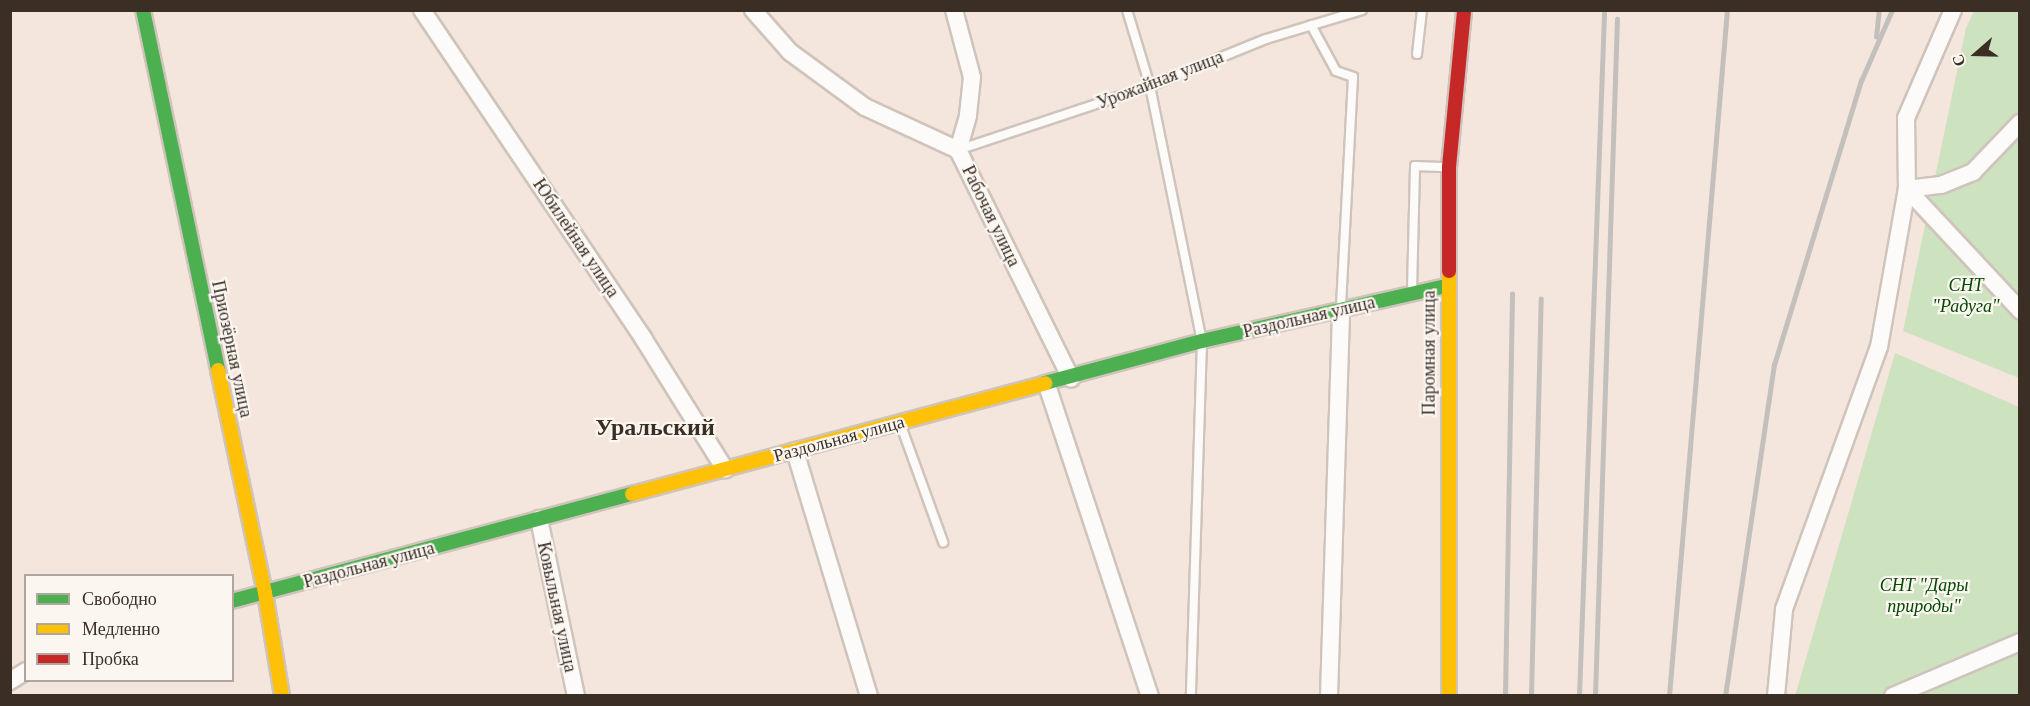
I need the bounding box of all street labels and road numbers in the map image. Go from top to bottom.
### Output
street label: Урожайная улица [1094,46,1226,114]
street label: Рабочая улица [957,162,1025,270]
street label: Юбилейная улица [528,174,624,302]
street label: Приозёрная улица [207,278,257,420]
street label: Раздольная улица [1241,291,1377,343]
street label: Паромная улица [1418,291,1440,415]
street label: Раздольная улица [771,411,907,467]
street label: Раздольная улица [301,537,437,593]
street label: Ковыльная улица [533,540,581,674]

